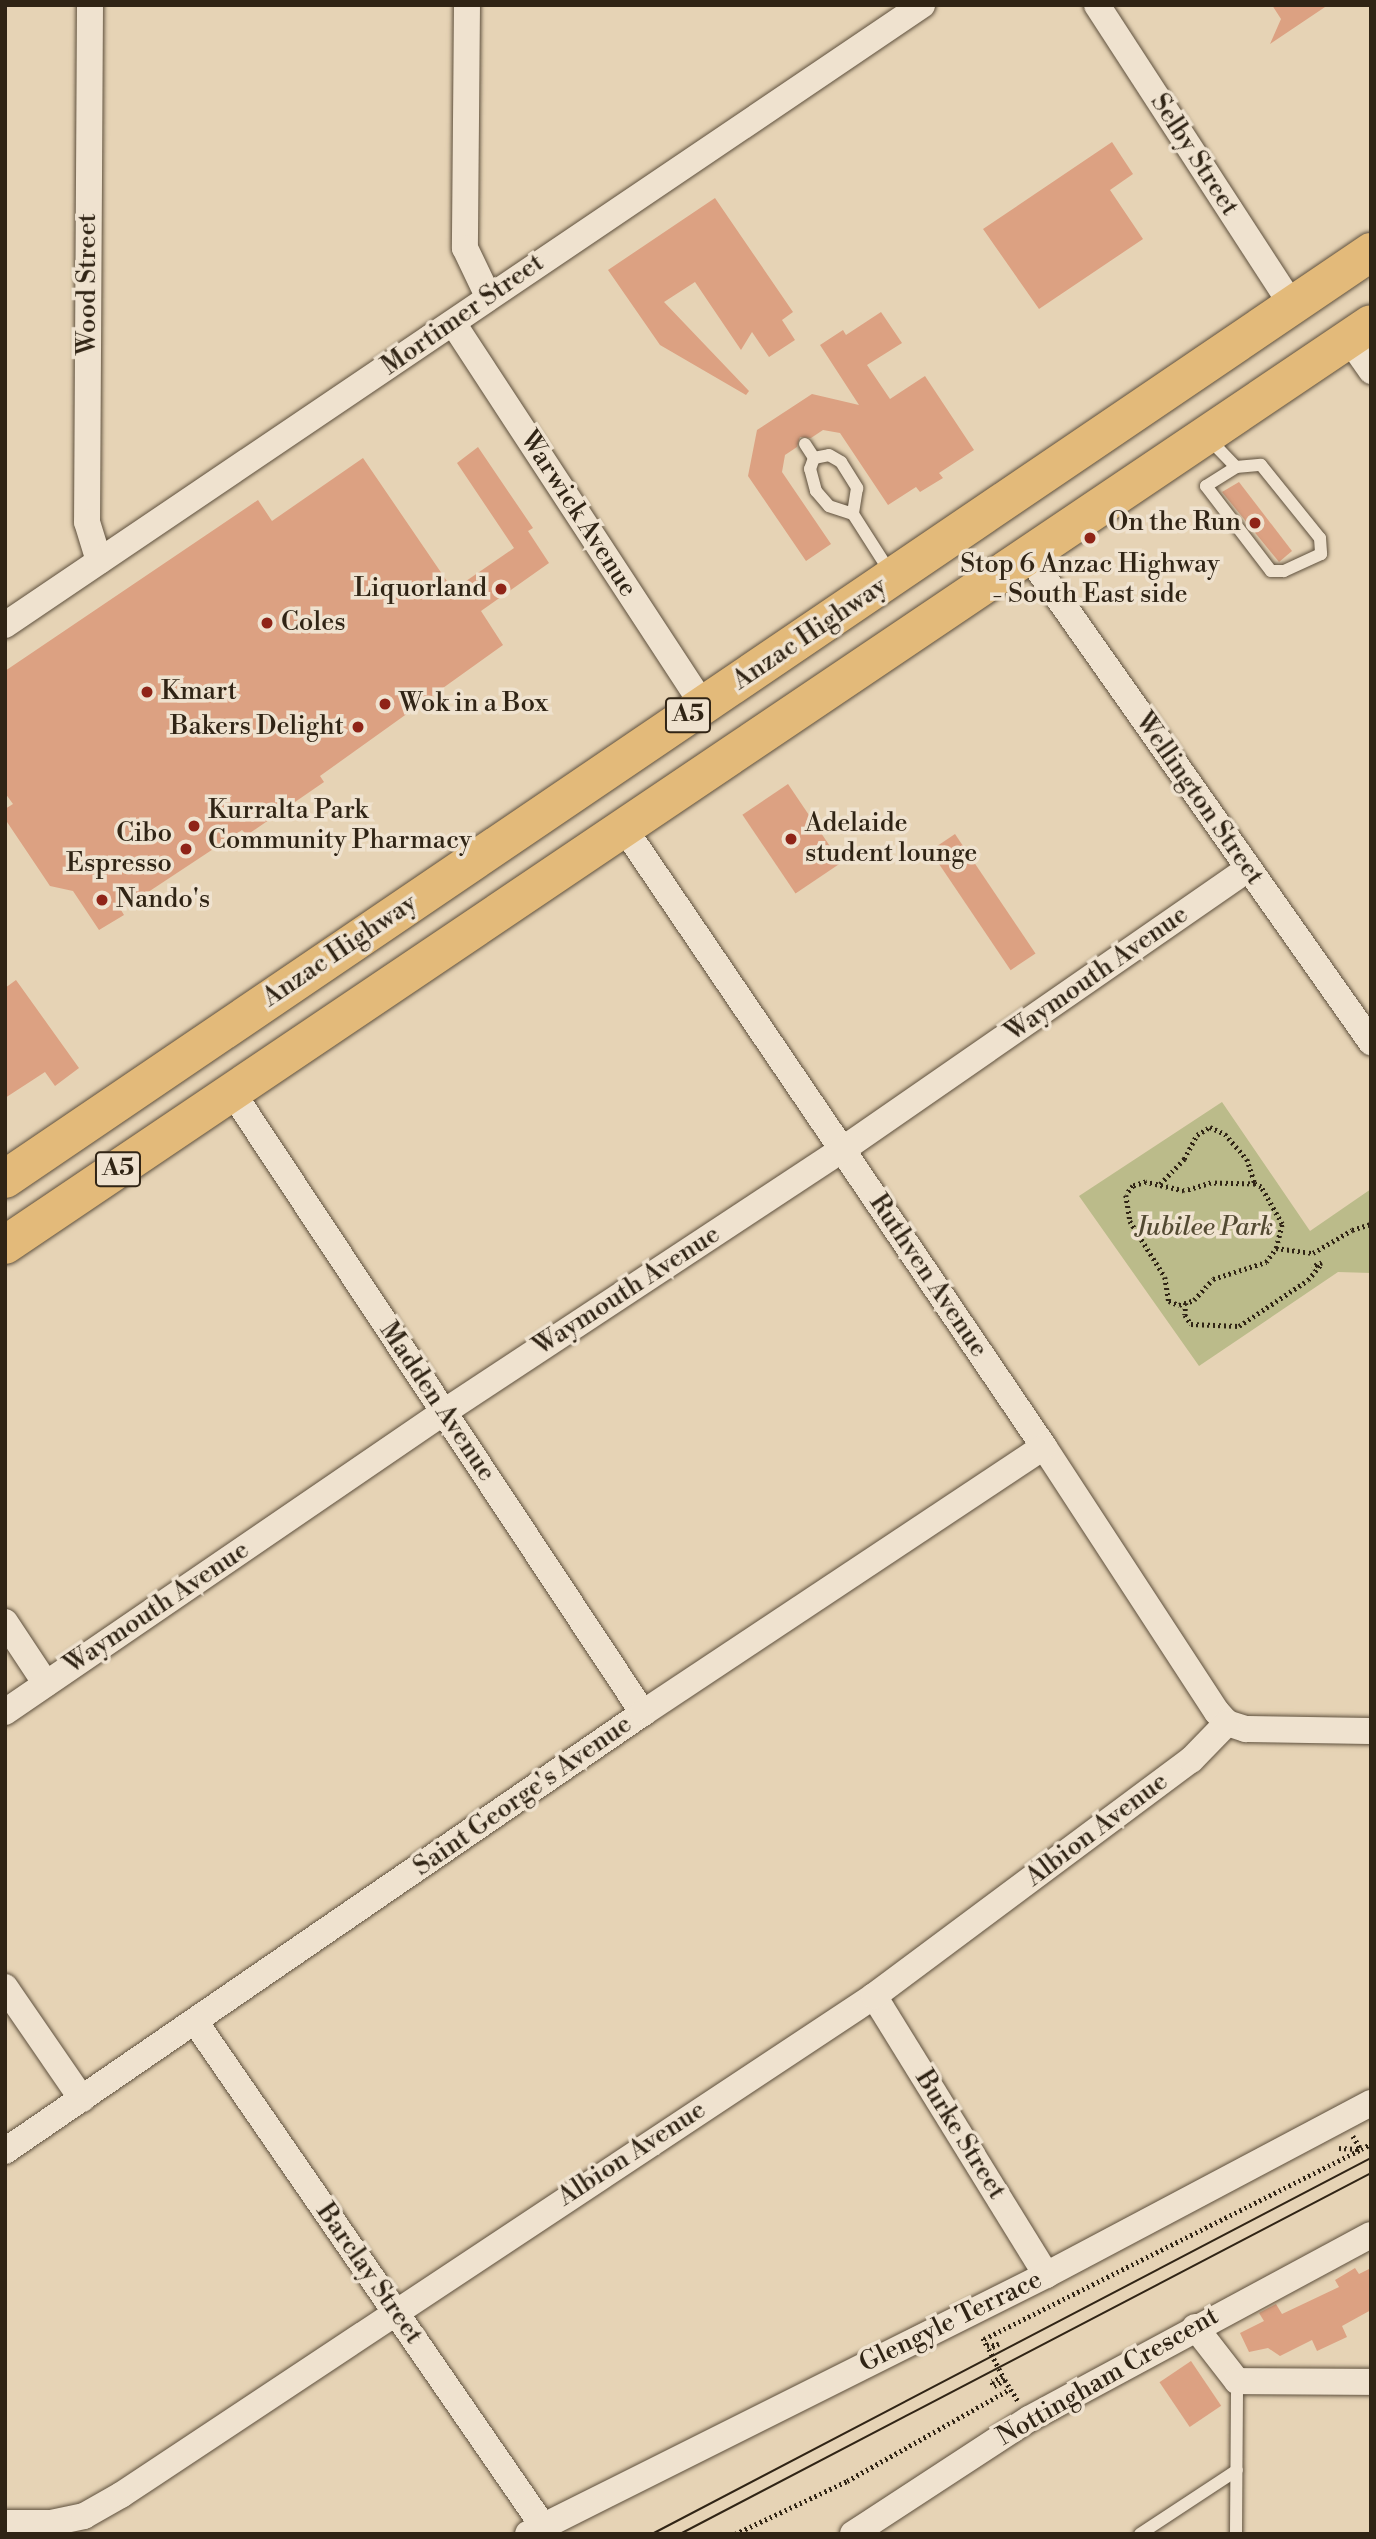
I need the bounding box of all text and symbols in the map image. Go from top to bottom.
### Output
street label: Selby Street [1143,88,1245,222]
street label: Wood Street [72,213,104,355]
street label: Mortimer Street [376,248,550,382]
street label: Warwick Avenue [513,425,643,603]
place label: On the Run [1108,507,1241,539]
marker: On the Run [1247,515,1263,531]
marker: Stop 6 Anzac Highway - South East side [1082,530,1098,546]
place label: Stop 6 Anzac Highway - South East side [960,549,1220,610]
street label: Anzac Highway [727,571,893,697]
place label: Liquorland [354,573,487,605]
marker: Liquorland [493,581,509,597]
place label: Coles [281,607,346,639]
marker: Coles [259,615,275,631]
place label: Kmart [161,676,237,708]
marker: Kmart [139,684,155,700]
place label: Wok in a Box [399,688,548,720]
road number: A5 [664,694,712,736]
marker: Wok in a Box [377,696,393,712]
street label: Wellington Street [1128,707,1270,891]
place label: Bakers Delight [170,711,344,743]
marker: Bakers Delight [350,719,366,735]
place label: Kurralta Park Community Pharmacy [208,795,472,856]
place label: Adelaide student lounge [805,808,977,870]
place label: Cibo Espresso [66,818,172,880]
marker: Kurralta Park Community Pharmacy [186,818,202,834]
marker: Adelaide student lounge [783,831,799,847]
marker: Cibo Espresso [178,841,194,857]
place label: Nando's [116,884,210,916]
street label: Anzac Highway [257,888,423,1014]
marker: Nando's [94,892,110,908]
street label: Waymouth Avenue [1000,899,1194,1049]
road number: A5 [94,1148,142,1190]
street label: Ruthven Avenue [862,1189,994,1363]
park label: Jubilee Park [1137,1212,1273,1244]
street label: Waymouth Avenue [528,1219,726,1363]
street label: Madden Avenue [372,1316,502,1488]
street label: Waymouth Avenue [59,1535,255,1681]
street label: Saint George's Avenue [408,1709,638,1883]
street label: Albion Avenue [1020,1766,1174,1894]
street label: Burke Street [908,2065,1012,2205]
street label: Albion Avenue [552,2095,712,2213]
street label: Barclay Street [309,2198,429,2350]
street label: Glengyle Terrace [855,2264,1047,2380]
street label: Nottingham Crescent [992,2301,1224,2453]

